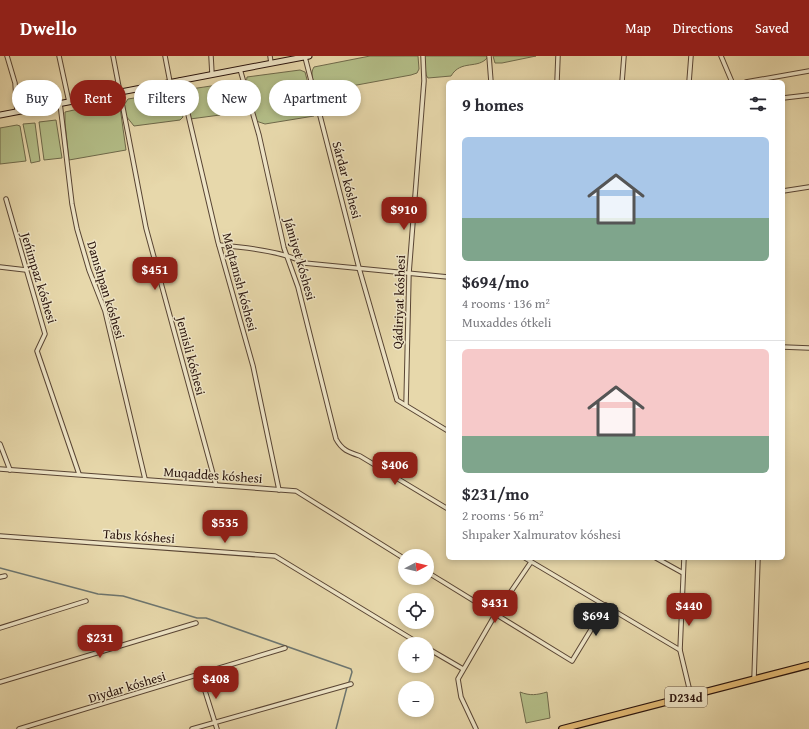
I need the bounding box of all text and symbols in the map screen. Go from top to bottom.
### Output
text: Dwello [20,14,77,42]
text: Map [625,18,651,38]
text: Directions [673,18,733,38]
text: Saved [755,18,789,38]
chip: Buy [12,80,62,116]
chip: Rent [70,80,126,116]
chip: Filters [134,80,199,116]
chip: New [207,80,261,116]
chip: Apartment [269,80,361,116]
text: 9 homes [462,92,524,117]
icon: filters [747,93,769,115]
street label: Sárdar kóshesi [328,139,367,221]
icon: home [580,163,652,235]
pin: $910 [380,197,428,231]
text: $910 [391,200,417,219]
street label: Jámiyet kóshesi [279,214,321,303]
street label: Jeńimpaz kóshesi [16,228,62,326]
street label: Maqtanısh kóshesi [218,231,262,334]
street label: Danıshpan kóshesi [82,239,130,342]
street label: Qádiriyat kóshesi [388,254,410,349]
pin: $451 [131,257,179,291]
text: $451 [142,260,168,279]
text: $694/mo [462,269,529,294]
text: 4 rooms · 136 m² [462,294,550,313]
street label: Jemisli kóshesi [171,313,211,398]
text: Muxaddes ótkeli [462,313,551,332]
icon: home [580,375,652,447]
pin: $406 [371,452,419,486]
text: $406 [382,455,408,474]
street label: Muqaddes kóshesi [163,462,264,488]
text: $231/mo [462,481,529,506]
text: 2 rooms · 56 m² [462,506,544,525]
pin: $535 [201,510,249,544]
text: $535 [212,513,238,532]
street label: Tabıs kóshesi [102,524,176,548]
text: Shıpaker Xalmuratov kóshesi [462,525,621,544]
north arrow [398,549,434,585]
map controls [398,549,434,717]
pin: $431 [471,590,519,624]
button: locate [398,593,434,629]
text: $431 [482,593,508,612]
pin: $440 [665,593,713,627]
text: $440 [676,596,702,615]
pin: $694 [572,603,620,637]
text: $694 [583,606,609,625]
pin: $231 [76,625,124,659]
text: $231 [87,628,113,647]
button: + [398,637,434,673]
street label: Diydar kóshesi [86,666,168,708]
pin: $408 [192,666,240,700]
text: $408 [203,669,229,688]
button: − [398,681,434,717]
road number: D234d [665,687,707,707]

